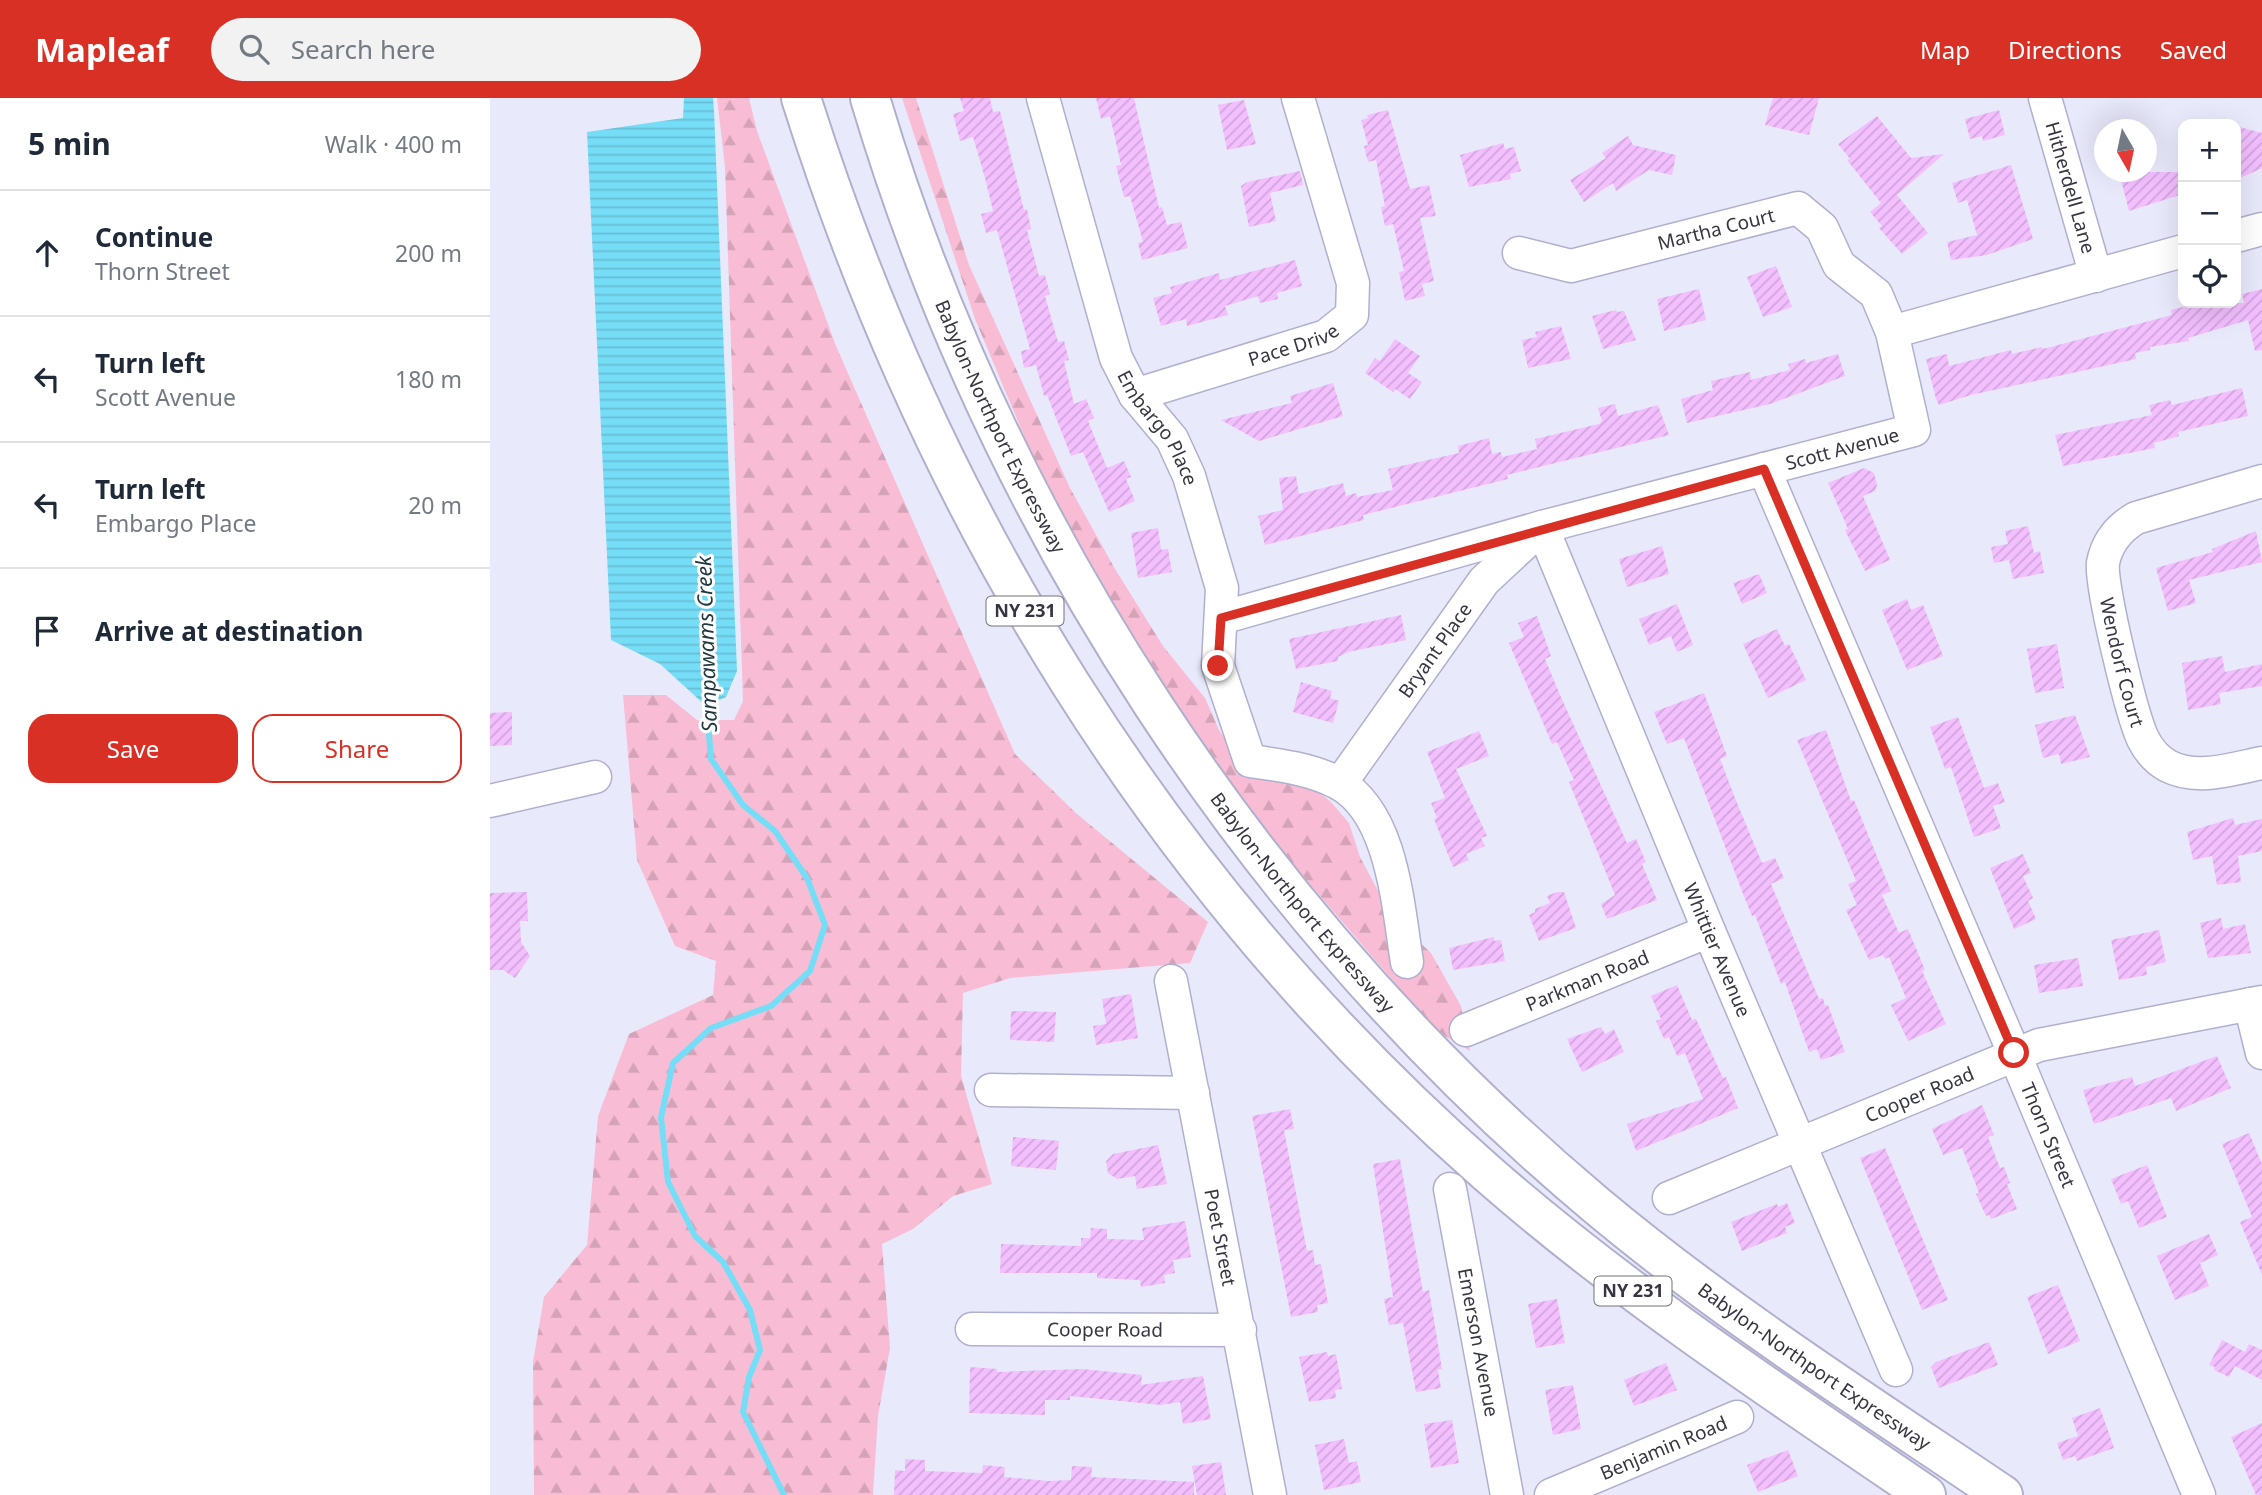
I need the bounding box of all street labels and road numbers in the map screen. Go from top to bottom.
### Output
street label: Hitherdell Lane [2039,118,2102,256]
street label: Martha Court [1655,202,1777,256]
street label: Babylon-Northport Expressway [929,296,1072,558]
street label: Pace Drive [1245,318,1344,372]
street label: Embargo Place [1111,366,1204,488]
street label: Scott Avenue [1783,421,1902,476]
street label: Wendorf Court [2094,595,2151,730]
road number: NY 231 [986,597,1064,626]
street label: Bryant Place [1392,597,1478,703]
street label: Babylon-Northport Expressway [1205,787,1401,1018]
street label: Whittier Avenue [1678,879,1757,1021]
street label: Parkman Road [1522,944,1653,1017]
street label: Cooper Road [1861,1060,1978,1129]
street label: Thorn Street [2015,1078,2082,1191]
street label: Poet Street [1198,1186,1242,1288]
street label: Emerson Avenue [1452,1266,1505,1419]
road number: NY 231 [1594,1276,1672,1306]
street label: Babylon-Northport Expressway [1693,1277,1936,1456]
street label: Cooper Road [1047,1316,1163,1343]
street label: Benjamin Road [1596,1410,1731,1486]

